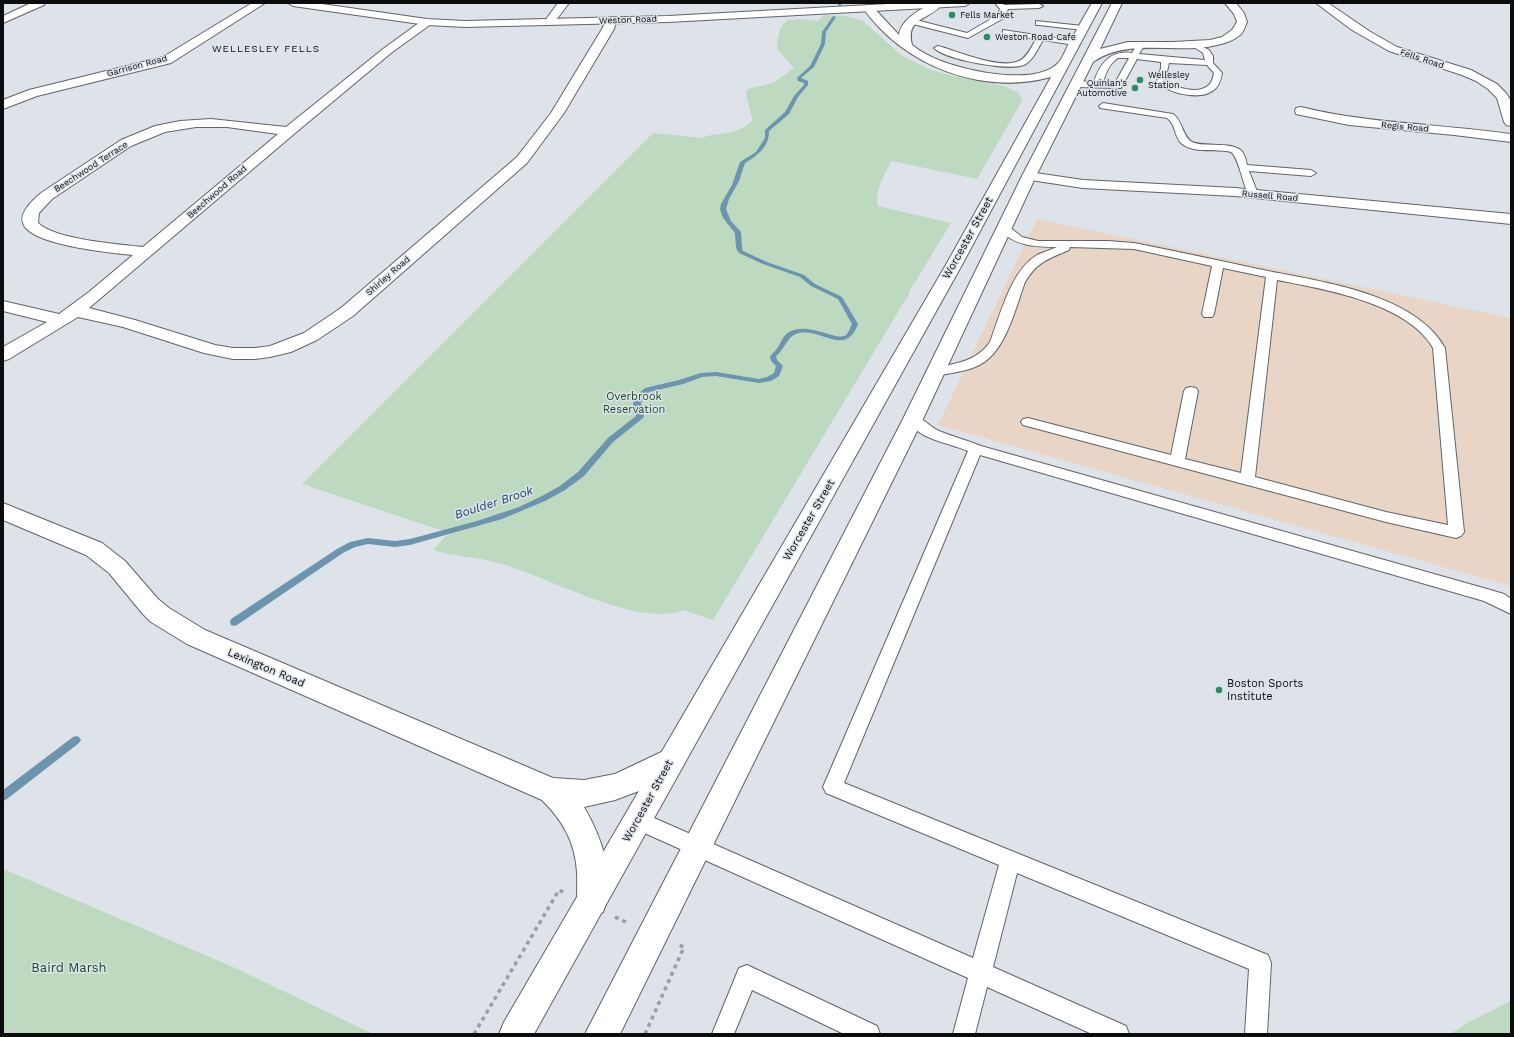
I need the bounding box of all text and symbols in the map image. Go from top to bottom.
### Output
marker: Fells Market [947,10,957,20]
place label: Fells Market [960,10,1014,20]
street label: Weston Road [599,14,657,26]
marker: Weston Road Cafe [982,32,992,42]
place label: Weston Road Cafe [995,32,1076,42]
district label: WELLESLEY FELLS [212,43,320,55]
street label: Fells Road [1399,47,1445,71]
street label: Garrison Road [106,53,168,79]
place label: Wellesley Station [1148,70,1189,91]
marker: Wellesley Station [1135,75,1145,85]
place label: Quinlan's Automotive [1076,78,1127,99]
marker: Quinlan's Automotive [1130,83,1140,93]
street label: Regis Road [1381,120,1429,134]
street label: Beechwood Terrace [52,139,130,195]
street label: Beechwood Road [185,163,249,221]
street label: Russell Road [1241,188,1299,204]
street label: Worcester Street [940,195,996,281]
street label: Shirley Road [364,254,412,298]
park label: Overbrook Reservation [603,390,665,416]
street label: Worcester Street [780,477,838,563]
water label: Boulder Brook [453,484,535,522]
street label: Lexington Road [225,646,307,690]
place label: Boston Sports Institute [1227,677,1303,703]
marker: Boston Sports Institute [1214,685,1224,695]
street label: Worcester Street [620,758,676,844]
park label: Baird Marsh [31,960,107,976]

